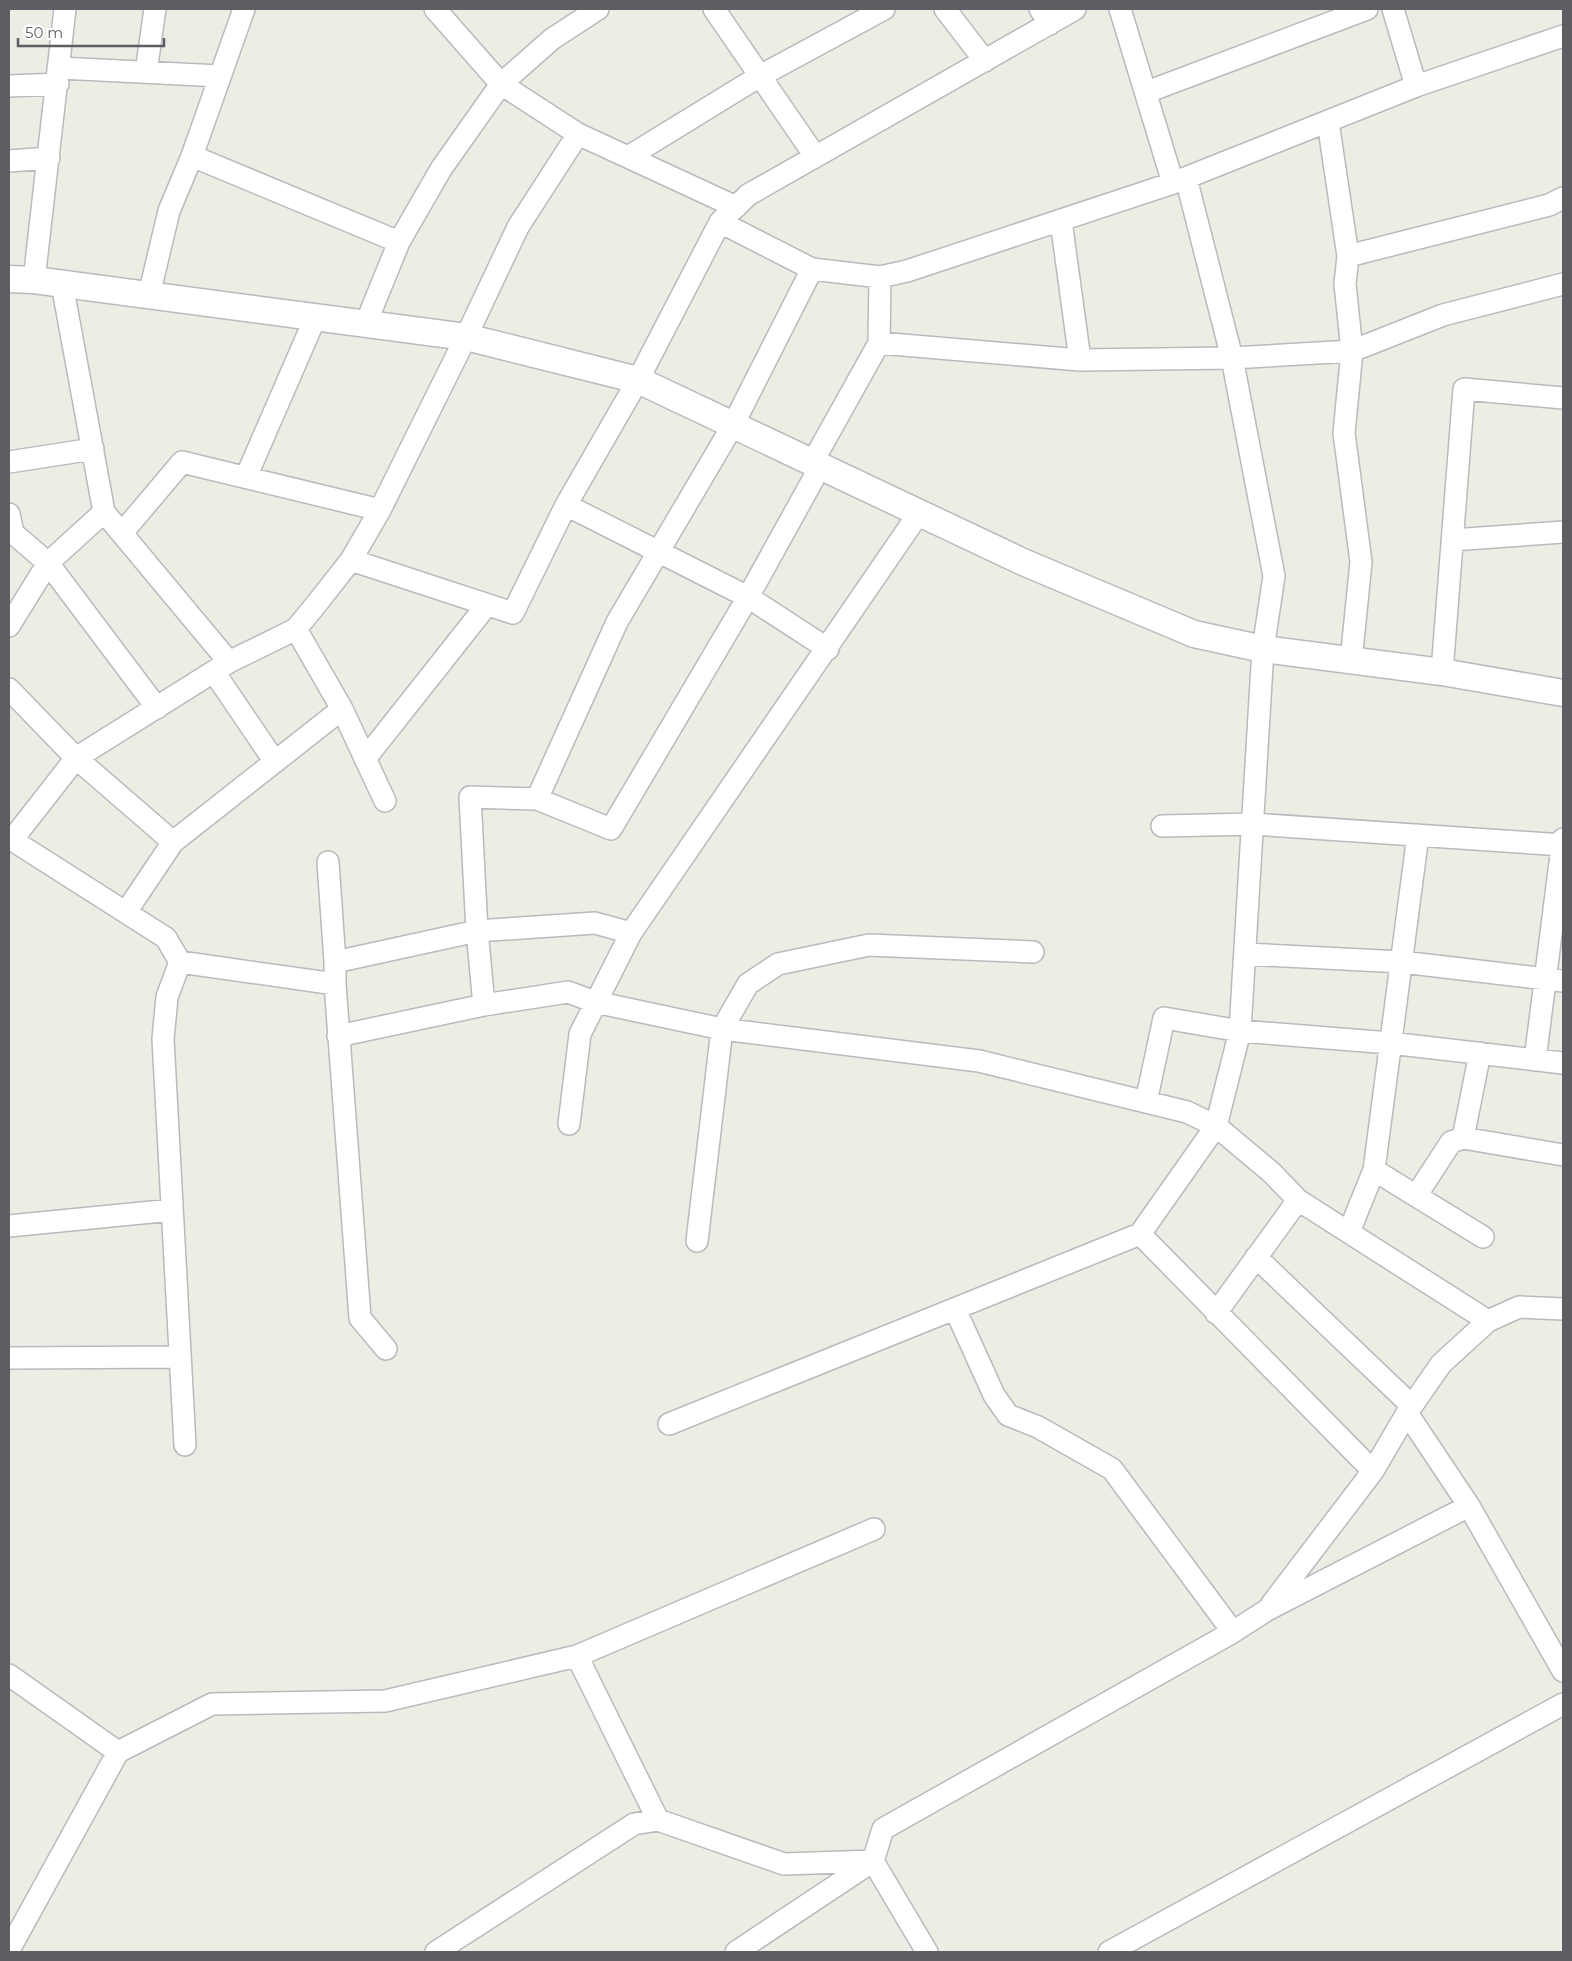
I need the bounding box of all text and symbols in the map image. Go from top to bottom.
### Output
scale bar [18,15,164,47]
text: 50 m [25,23,63,42]

